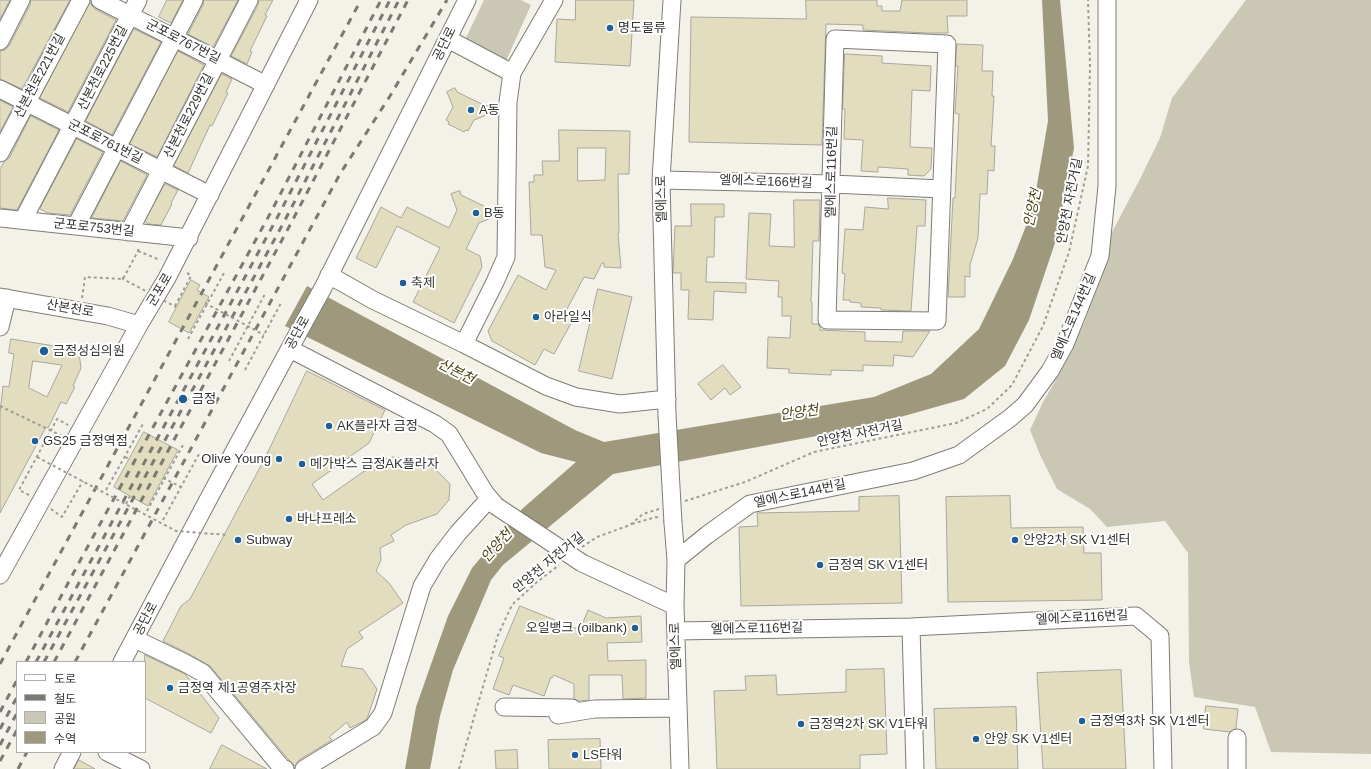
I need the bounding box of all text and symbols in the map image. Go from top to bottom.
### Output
street label: 군포로767번길 [143,17,223,67]
place label: 명도물류 [618,20,666,36]
street label: 산본천로225번길 [75,23,131,113]
marker: 명도물류 [605,23,615,33]
street label: 공단로 [430,24,460,64]
street label: 산본천로221번길 [11,31,69,121]
street label: 산본천로229번길 [161,71,217,161]
place label: A동 [479,102,500,118]
marker: A동 [466,105,476,115]
street label: 군포로761번길 [65,117,145,167]
street label: 엘에스로116번길 [823,126,841,218]
street label: 안양천 자전거길 [1054,157,1086,245]
street label: 엘에스로166번길 [719,173,813,191]
street label: 엘에스로 [654,175,670,223]
water label: 안양천 [1021,187,1045,229]
place label: B동 [484,205,505,221]
marker: B동 [471,208,481,218]
street label: 군포로753번길 [53,216,135,240]
street label: 군포로 [144,271,176,309]
street label: 엘에스로144번길 [1049,271,1099,363]
place label: 축제 [411,275,435,291]
marker: 축제 [398,278,408,288]
street label: 산본천로 [45,297,95,321]
place label: 아라일식 [544,309,592,325]
marker: 아라일식 [531,312,541,322]
street label: 공단로 [282,314,314,352]
place label: 금정성심의원 [53,343,125,359]
marker: 금정성심의원 [38,345,50,357]
water label: 산본천 [435,356,477,388]
place label: 금정 [192,391,216,407]
marker: 금정 [177,393,189,405]
water label: 안양천 [779,402,819,424]
street label: 안양천 자전거길 [816,417,904,451]
place label: AK플라자 금정 [337,418,418,434]
marker: AK플라자 금정 [324,421,334,431]
place label: GS25 금정역점 [43,433,128,449]
marker: GS25 금정역점 [30,436,40,446]
place label: Olive Young [201,451,271,467]
marker: Olive Young [274,454,284,464]
place label: 메가박스 금정AK플라자 [310,456,439,472]
marker: 메가박스 금정AK플라자 [297,459,307,469]
street label: 엘에스로144번길 [753,477,847,511]
place label: 바나프레소 [297,511,357,527]
marker: 바나프레소 [284,514,294,524]
water label: 안양천 [478,526,516,566]
street label: 안양천 자전거길 [510,529,588,597]
place label: Subway [246,532,292,548]
place label: 안양2차 SK V1센터 [1023,532,1130,548]
marker: Subway [233,535,243,545]
marker: 안양2차 SK V1센터 [1010,535,1020,545]
place label: 금정역 SK V1센터 [828,557,928,573]
marker: 금정역 SK V1센터 [815,560,825,570]
street label: 공단로 [131,599,161,639]
street label: 엘에스로116번길 [1035,608,1129,628]
place label: 오일뱅크 (oilbank) [526,620,627,636]
street label: 엘에스로116번길 [711,620,803,638]
street label: 엘에스로 [667,622,685,670]
marker: 오일뱅크 (oilbank) [630,623,640,633]
legend [16,661,146,753]
text: 도로 [54,672,76,686]
place label: 금정역 제1공영주차장 [178,680,296,696]
marker: 금정역 제1공영주차장 [165,683,175,693]
text: 철도 [54,692,76,706]
text: 공원 [54,712,76,726]
place label: 금정역3차 SK V1센터 [1090,713,1209,729]
place label: 금정역2차 SK V1타워 [809,716,928,732]
marker: 금정역3차 SK V1센터 [1077,716,1087,726]
marker: 금정역2차 SK V1타워 [796,719,806,729]
place label: 안양 SK V1센터 [984,731,1072,747]
text: 수역 [54,732,76,746]
marker: 안양 SK V1센터 [971,734,981,744]
place label: LS타워 [583,747,623,763]
marker: LS타워 [570,750,580,760]

